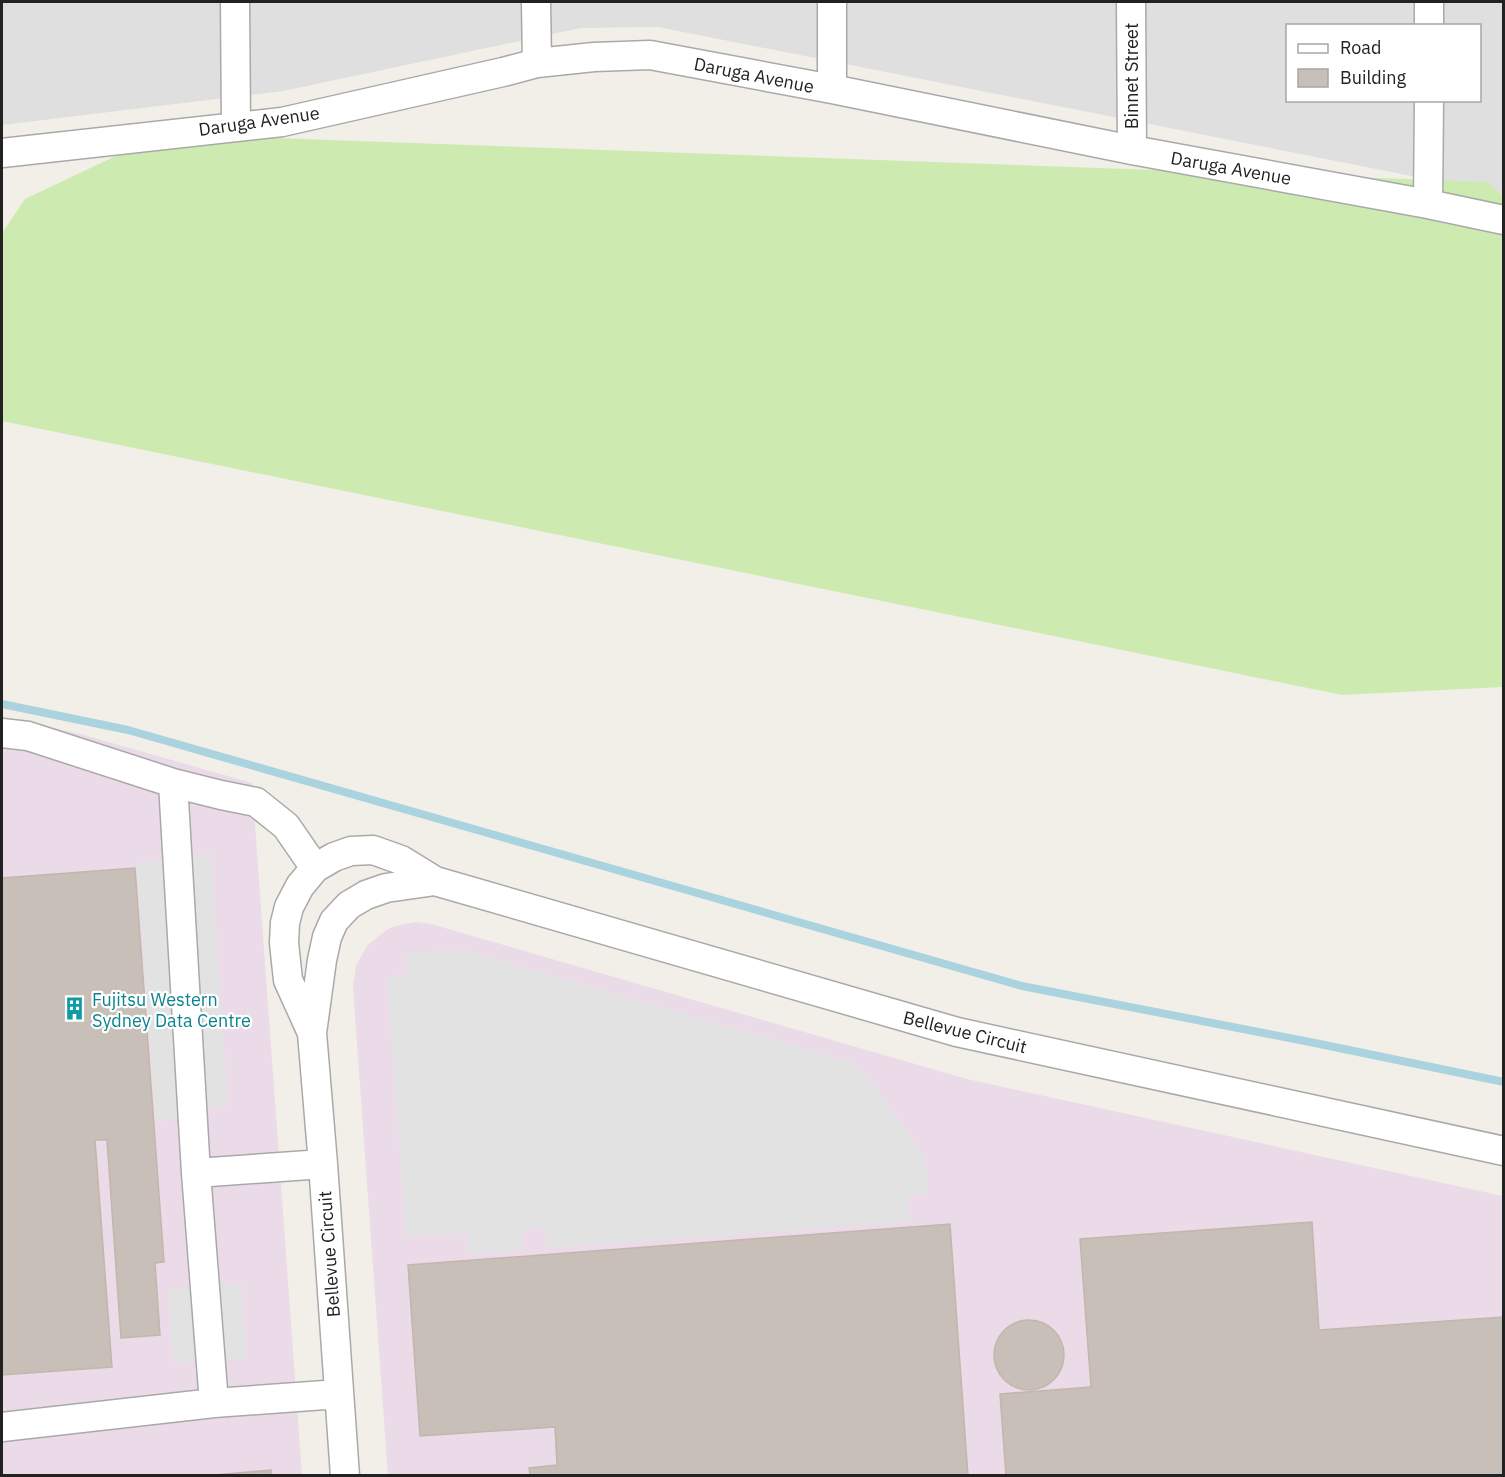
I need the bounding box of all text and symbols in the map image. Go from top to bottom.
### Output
street label: Binnet Street [1120,23,1143,129]
legend [1286,24,1481,102]
text: Road [1340,36,1381,59]
street label: Daruga Avenue [692,52,816,98]
text: Building [1340,66,1407,89]
street label: Daruga Avenue [197,101,321,141]
street label: Daruga Avenue [1169,146,1293,190]
place label: Fujitsu Western Sydney Data Centre [92,988,251,1032]
building icon: Fujitsu Western Sydney Data Centre [61,996,87,1022]
street label: Bellevue Circuit [901,1006,1029,1058]
street label: Bellevue Circuit [313,1190,345,1318]

